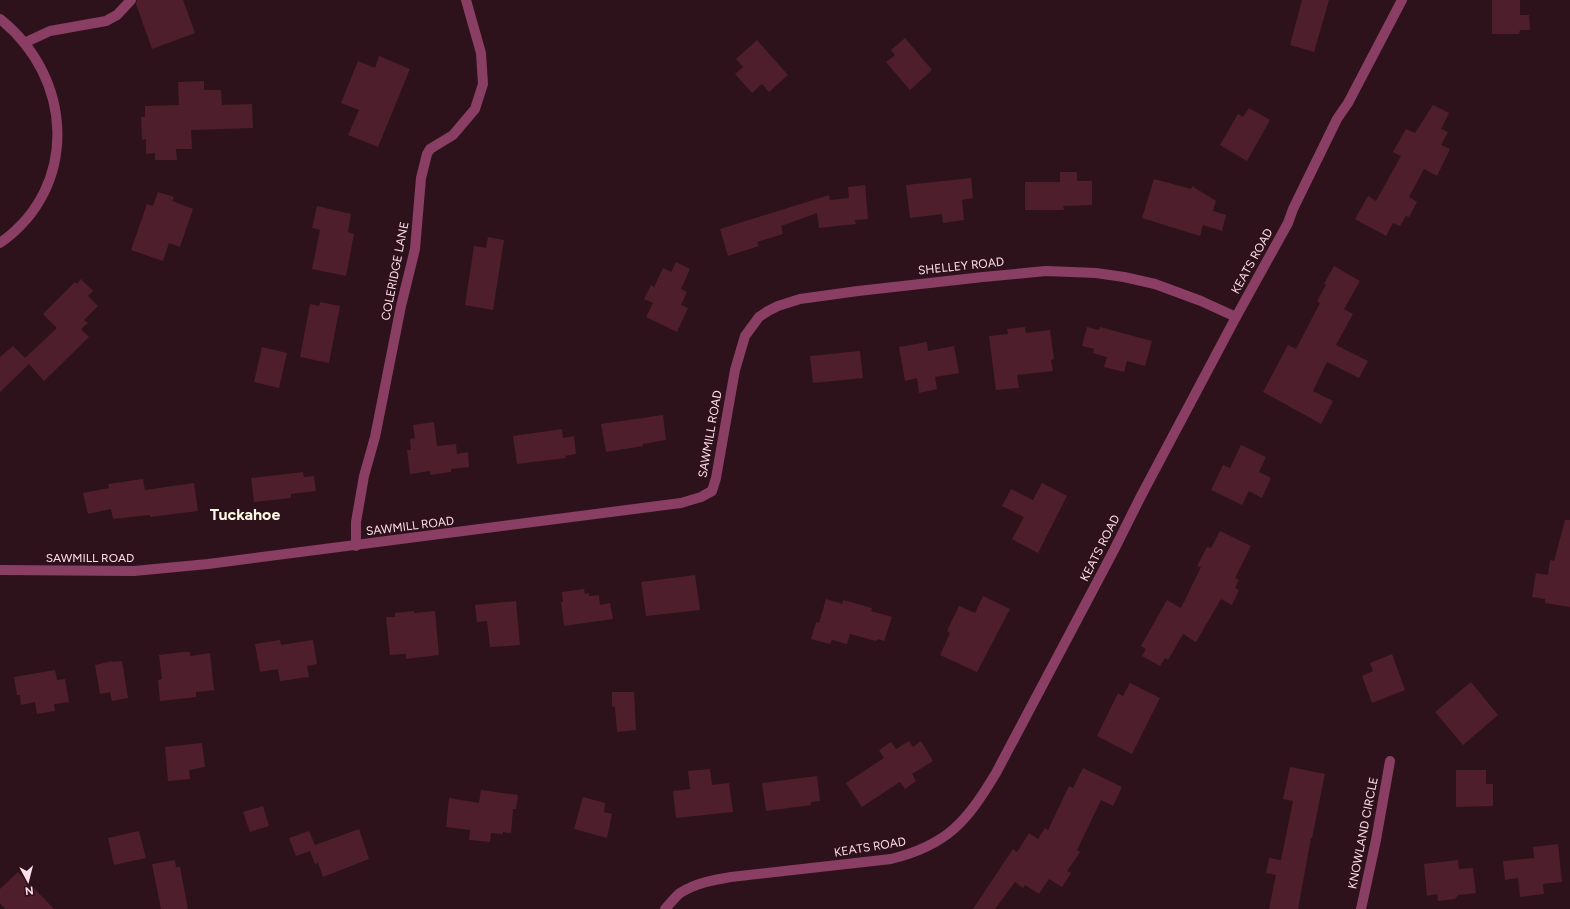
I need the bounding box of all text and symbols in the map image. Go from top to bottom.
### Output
street label: COLERIDGE LANE [379,220,411,322]
street label: KEATS ROAD [1228,226,1276,296]
street label: SHELLEY ROAD [917,255,1005,277]
street label: SAWMILL ROAD [695,389,725,479]
district label: Tuckahoe [210,505,280,524]
street label: KEATS ROAD [1077,512,1123,584]
street label: SAWMILL ROAD [365,514,455,538]
street label: SAWMILL ROAD [46,551,134,565]
street label: KNOWLAND CIRCLE [1345,776,1381,890]
street label: KEATS ROAD [833,834,907,860]
north arrow [8,861,48,901]
text: N [24,883,34,897]

